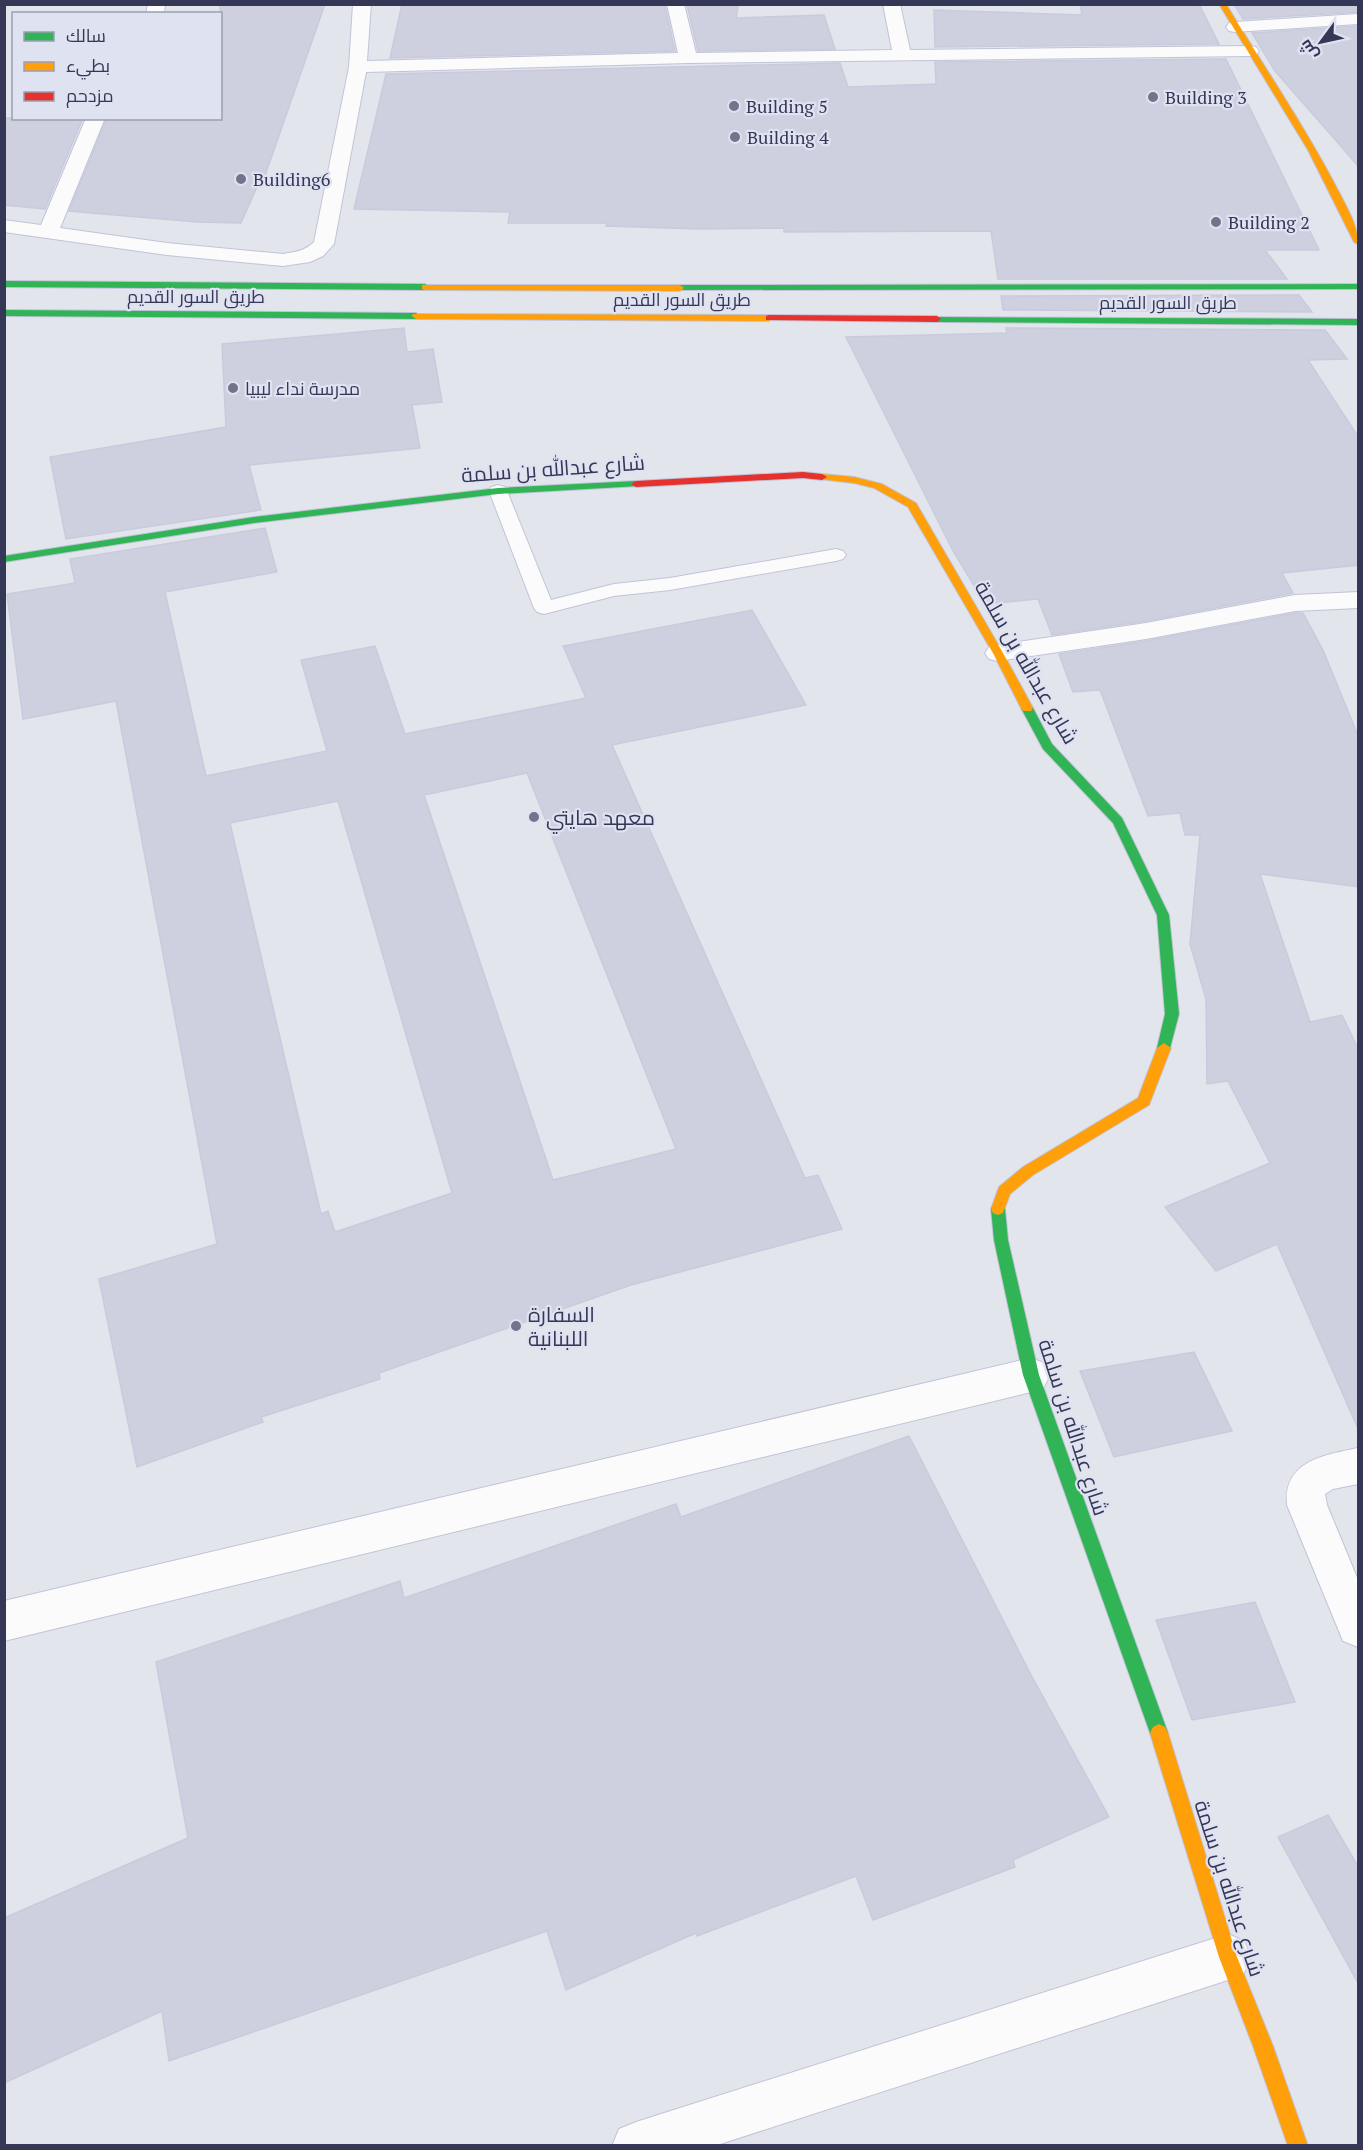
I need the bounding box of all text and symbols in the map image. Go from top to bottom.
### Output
legend [12,12,222,120]
north arrow [1291,12,1351,72]
text: سالك [66,23,106,47]
text: ش [1294,36,1323,65]
text: بطيء [66,53,110,80]
text: مزدحم [66,83,114,108]
place label: Building 3 [1165,85,1247,109]
marker: Building 3 [1146,90,1160,104]
place label: Building 5 [746,94,828,118]
marker: Building 5 [727,99,741,113]
place label: Building 4 [747,125,829,149]
marker: Building 4 [728,130,742,144]
place label: Building6 [253,167,331,191]
marker: Building6 [234,172,248,186]
place label: Building 2 [1228,210,1310,234]
marker: Building 2 [1209,215,1223,229]
street label: طريق السور القديم [127,284,265,309]
street label: طريق السور القديم [613,287,751,312]
street label: طريق السور القديم [1099,290,1237,315]
place label: مدرسة نداء ليبيا [245,376,360,400]
marker: مدرسة نداء ليبيا [226,381,240,395]
street label: شارع عبدالله بن سلمة [460,448,646,489]
street label: شارع عبدالله بن سلمة [968,575,1085,749]
place label: معهد هايتي [546,803,655,834]
marker: معهد هايتي [527,810,541,824]
place label: السفارة اللبنانية [528,1300,595,1352]
marker: السفارة اللبنانية [509,1319,523,1333]
street label: شارع عبدالله بن سلمة [1031,1335,1116,1519]
street label: شارع عبدالله بن سلمة [1187,1796,1272,1980]

